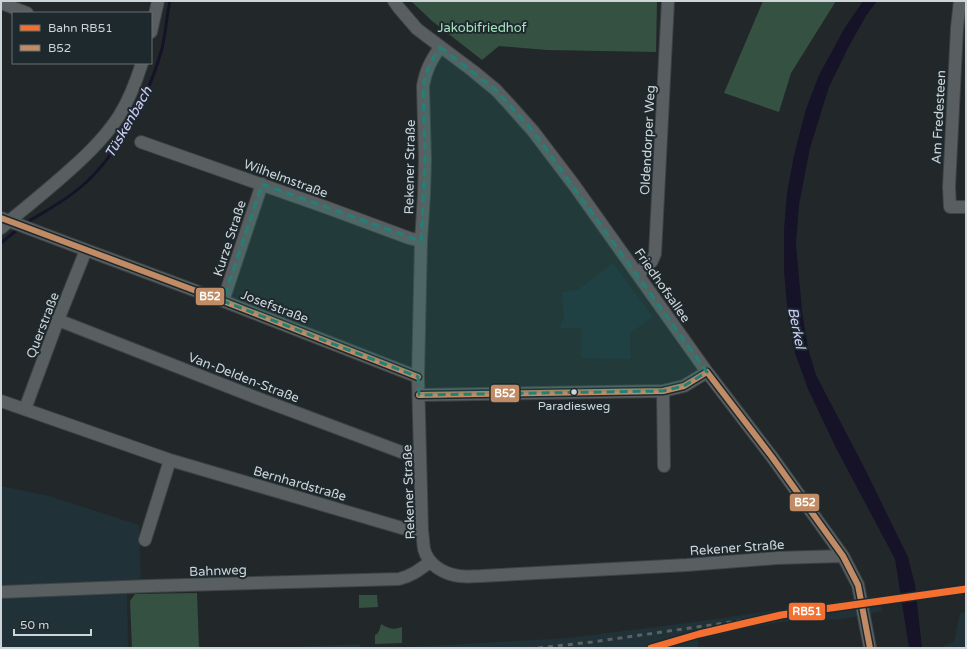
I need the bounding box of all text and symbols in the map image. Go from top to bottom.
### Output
legend [12,12,152,64]
park label: Jakobifriedhof [437,20,527,36]
text: Bahn RB51 [48,21,113,35]
text: B52 [48,41,71,55]
street label: Am Fredesteen [929,70,949,164]
water label: Tüskenbach [101,83,156,161]
street label: Oldendorper Weg [637,85,659,196]
street label: Rekener Straße [401,119,419,215]
street label: Wilhelmstraße [241,156,330,202]
street label: Kurze Straße [210,198,250,278]
street label: Friedhofsallee [631,245,694,326]
line badge: B52 [195,287,225,306]
street label: Josefstraße [239,287,311,327]
street label: Querstraße [23,290,63,361]
text: B52 [199,290,221,303]
water label: Berkel [784,306,809,352]
street label: Van-Delden-Straße [186,349,301,406]
line badge: B52 [490,384,520,403]
text: B52 [494,387,516,400]
marker: Paradiesweg [569,387,579,397]
place label: Paradiesweg [538,399,610,413]
street label: Rekener Straße [399,444,419,540]
street label: Bernhardstraße [251,463,348,505]
line badge: B52 [789,493,820,512]
text: B52 [794,496,816,509]
street label: Rekener Straße [689,537,785,559]
street label: Bahnweg [189,562,247,580]
line badge: RB51 [788,602,826,621]
text: RB51 [792,605,822,618]
scale bar [14,611,91,637]
text: 50 m [20,618,49,632]

